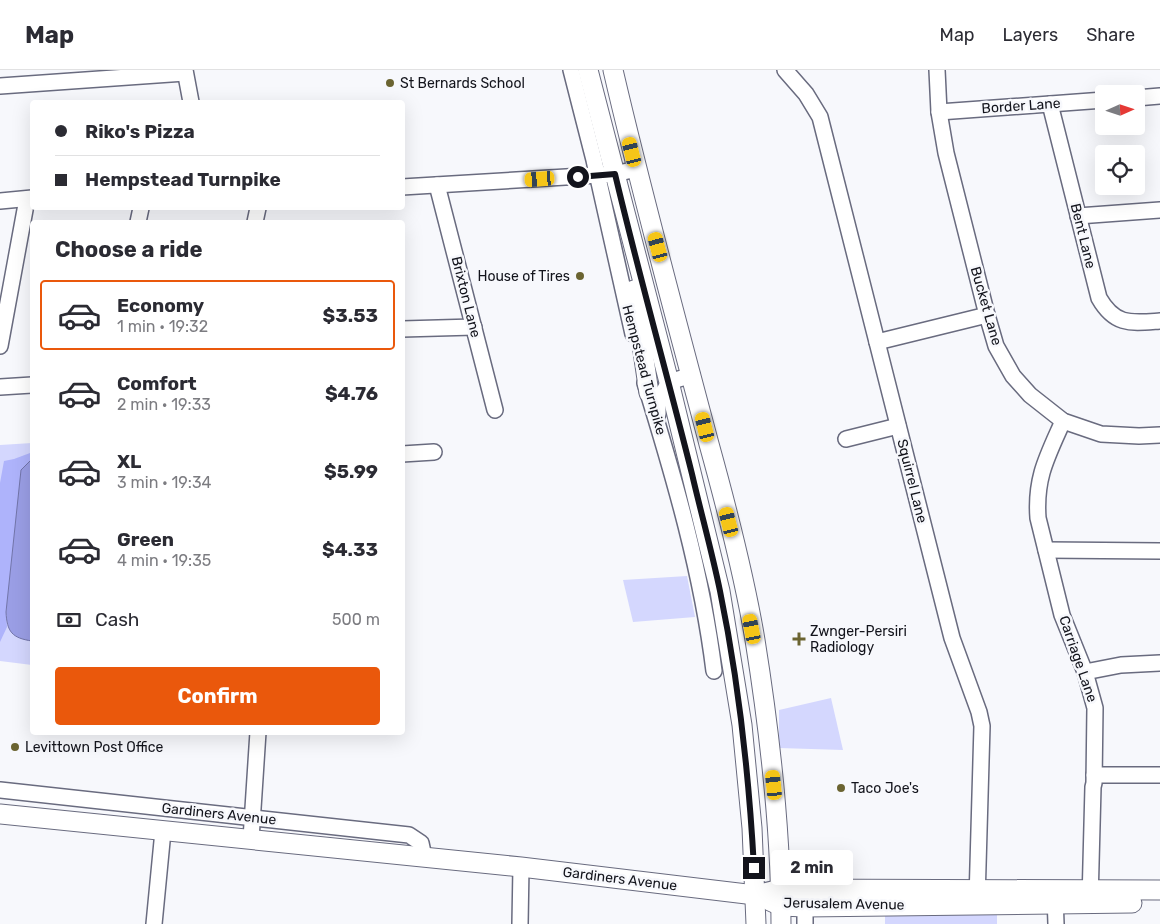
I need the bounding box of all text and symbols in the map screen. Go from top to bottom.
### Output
text: Map [25,21,74,49]
text: Map [940,24,975,46]
text: Layers [1003,24,1058,46]
text: Share [1086,24,1135,46]
place label: St Bernards School [400,75,525,92]
marker: St Bernards School [384,77,396,89]
north arrow [1095,85,1145,135]
map controls [1095,85,1145,195]
street label: Border Lane [981,95,1061,117]
text: Riko's Pizza [85,120,195,143]
car [621,136,642,168]
button: locate [1095,145,1145,195]
route start [567,166,589,188]
text: Hempstead Turnpike [85,168,281,191]
car [524,170,555,188]
street label: Bent Lane [1067,202,1099,270]
car [646,231,669,263]
text: Choose a ride [55,236,202,263]
street label: Brixton Lane [448,255,484,339]
street label: Bucket Lane [967,265,1005,347]
place label: House of Tires [477,268,570,285]
marker: House of Tires [574,270,586,282]
icon: car [57,293,102,338]
text: Economy [117,294,204,317]
street label: Hempstead Turnpike [618,303,670,437]
text: $3.53 [323,304,378,327]
text: 1 min · 19:32 [117,317,208,336]
icon: car [57,371,102,416]
text: Comfort [117,372,197,395]
text: $4.76 [325,382,378,405]
text: 2 min · 19:33 [117,395,211,414]
car [694,411,715,443]
street label: Squirrel Lane [893,437,931,525]
icon: car [57,449,102,494]
text: XL [117,450,141,473]
text: $5.99 [324,460,378,483]
text: 3 min · 19:34 [117,473,211,492]
car [718,506,739,538]
icon: car [57,527,102,572]
text: Green [117,528,174,551]
text: $4.33 [322,538,378,561]
text: 4 min · 19:35 [117,551,211,570]
icon: cash [55,606,83,634]
text: Cash [95,608,139,631]
text: 500 m [332,610,380,629]
car [741,613,762,645]
street label: Carriage Lane [1055,614,1101,705]
place label: Zwnger-Persiri Radiology [810,623,907,656]
marker: Zwnger-Persiri Radiology [792,632,806,646]
button: Confirm [55,667,380,725]
place label: Levittown Post Office [25,739,164,756]
marker: Levittown Post Office [9,741,21,753]
car [764,769,783,801]
place label: Taco Joe's [851,780,919,797]
marker: Taco Joe's [835,782,847,794]
street label: Gardiners Avenue [161,800,277,828]
callout: 2 min [772,850,854,886]
route end [743,857,765,879]
text: 2 min [790,858,834,877]
street label: Gardiners Avenue [562,864,678,894]
street label: Jerusalem Avenue [783,894,905,914]

